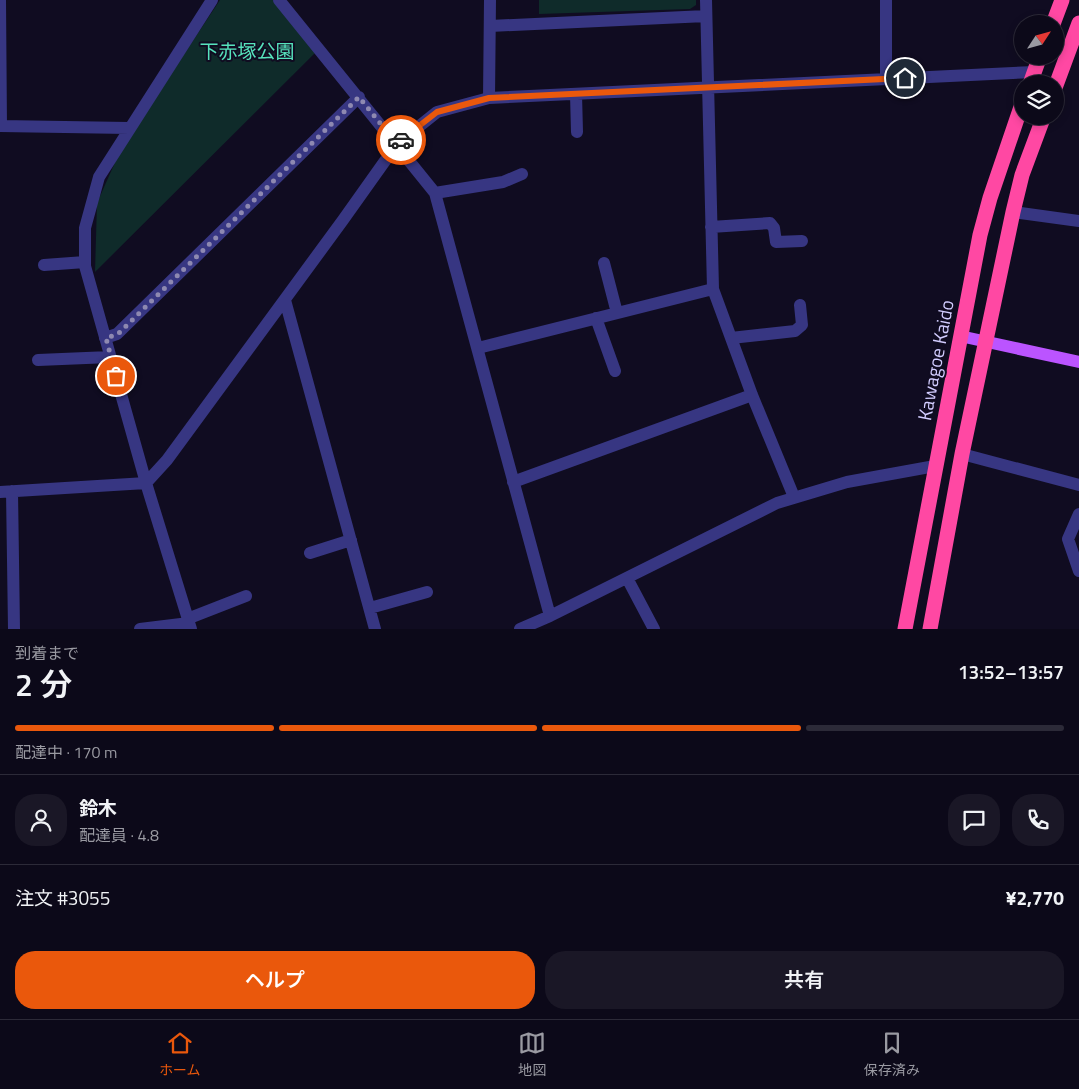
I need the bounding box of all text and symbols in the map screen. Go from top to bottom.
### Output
north arrow [1014,15,1064,65]
map controls [1014,15,1064,125]
park label: 下赤塚公園 [199,36,295,65]
pin [884,57,926,99]
icon: home [891,64,919,92]
button: layers [1014,75,1064,125]
courier [376,115,426,165]
icon: car [387,126,415,154]
street label: Kawagoe Kaido [909,297,961,423]
pin [95,355,137,397]
icon: bag [102,362,130,390]
text: 到着まで [15,641,79,665]
text: 13:52–13:57 [958,657,1064,686]
text: 2 分 [15,660,72,708]
text: 配達中 · 170 m [15,740,117,764]
text: 鈴木 [79,793,117,822]
button: person [15,794,67,846]
button: chat [948,794,1000,846]
button: phone [1012,794,1064,846]
text: 配達員 · 4.8 [79,823,159,847]
text: 注文 #3055 [15,883,110,912]
text: ¥2,770 [1006,883,1064,912]
button: ヘルプ [15,951,535,1009]
button: 共有 [545,951,1064,1009]
tab: ホーム [159,1029,200,1080]
tab: 地図 [518,1029,546,1080]
tab: 保存済み [864,1029,920,1080]

